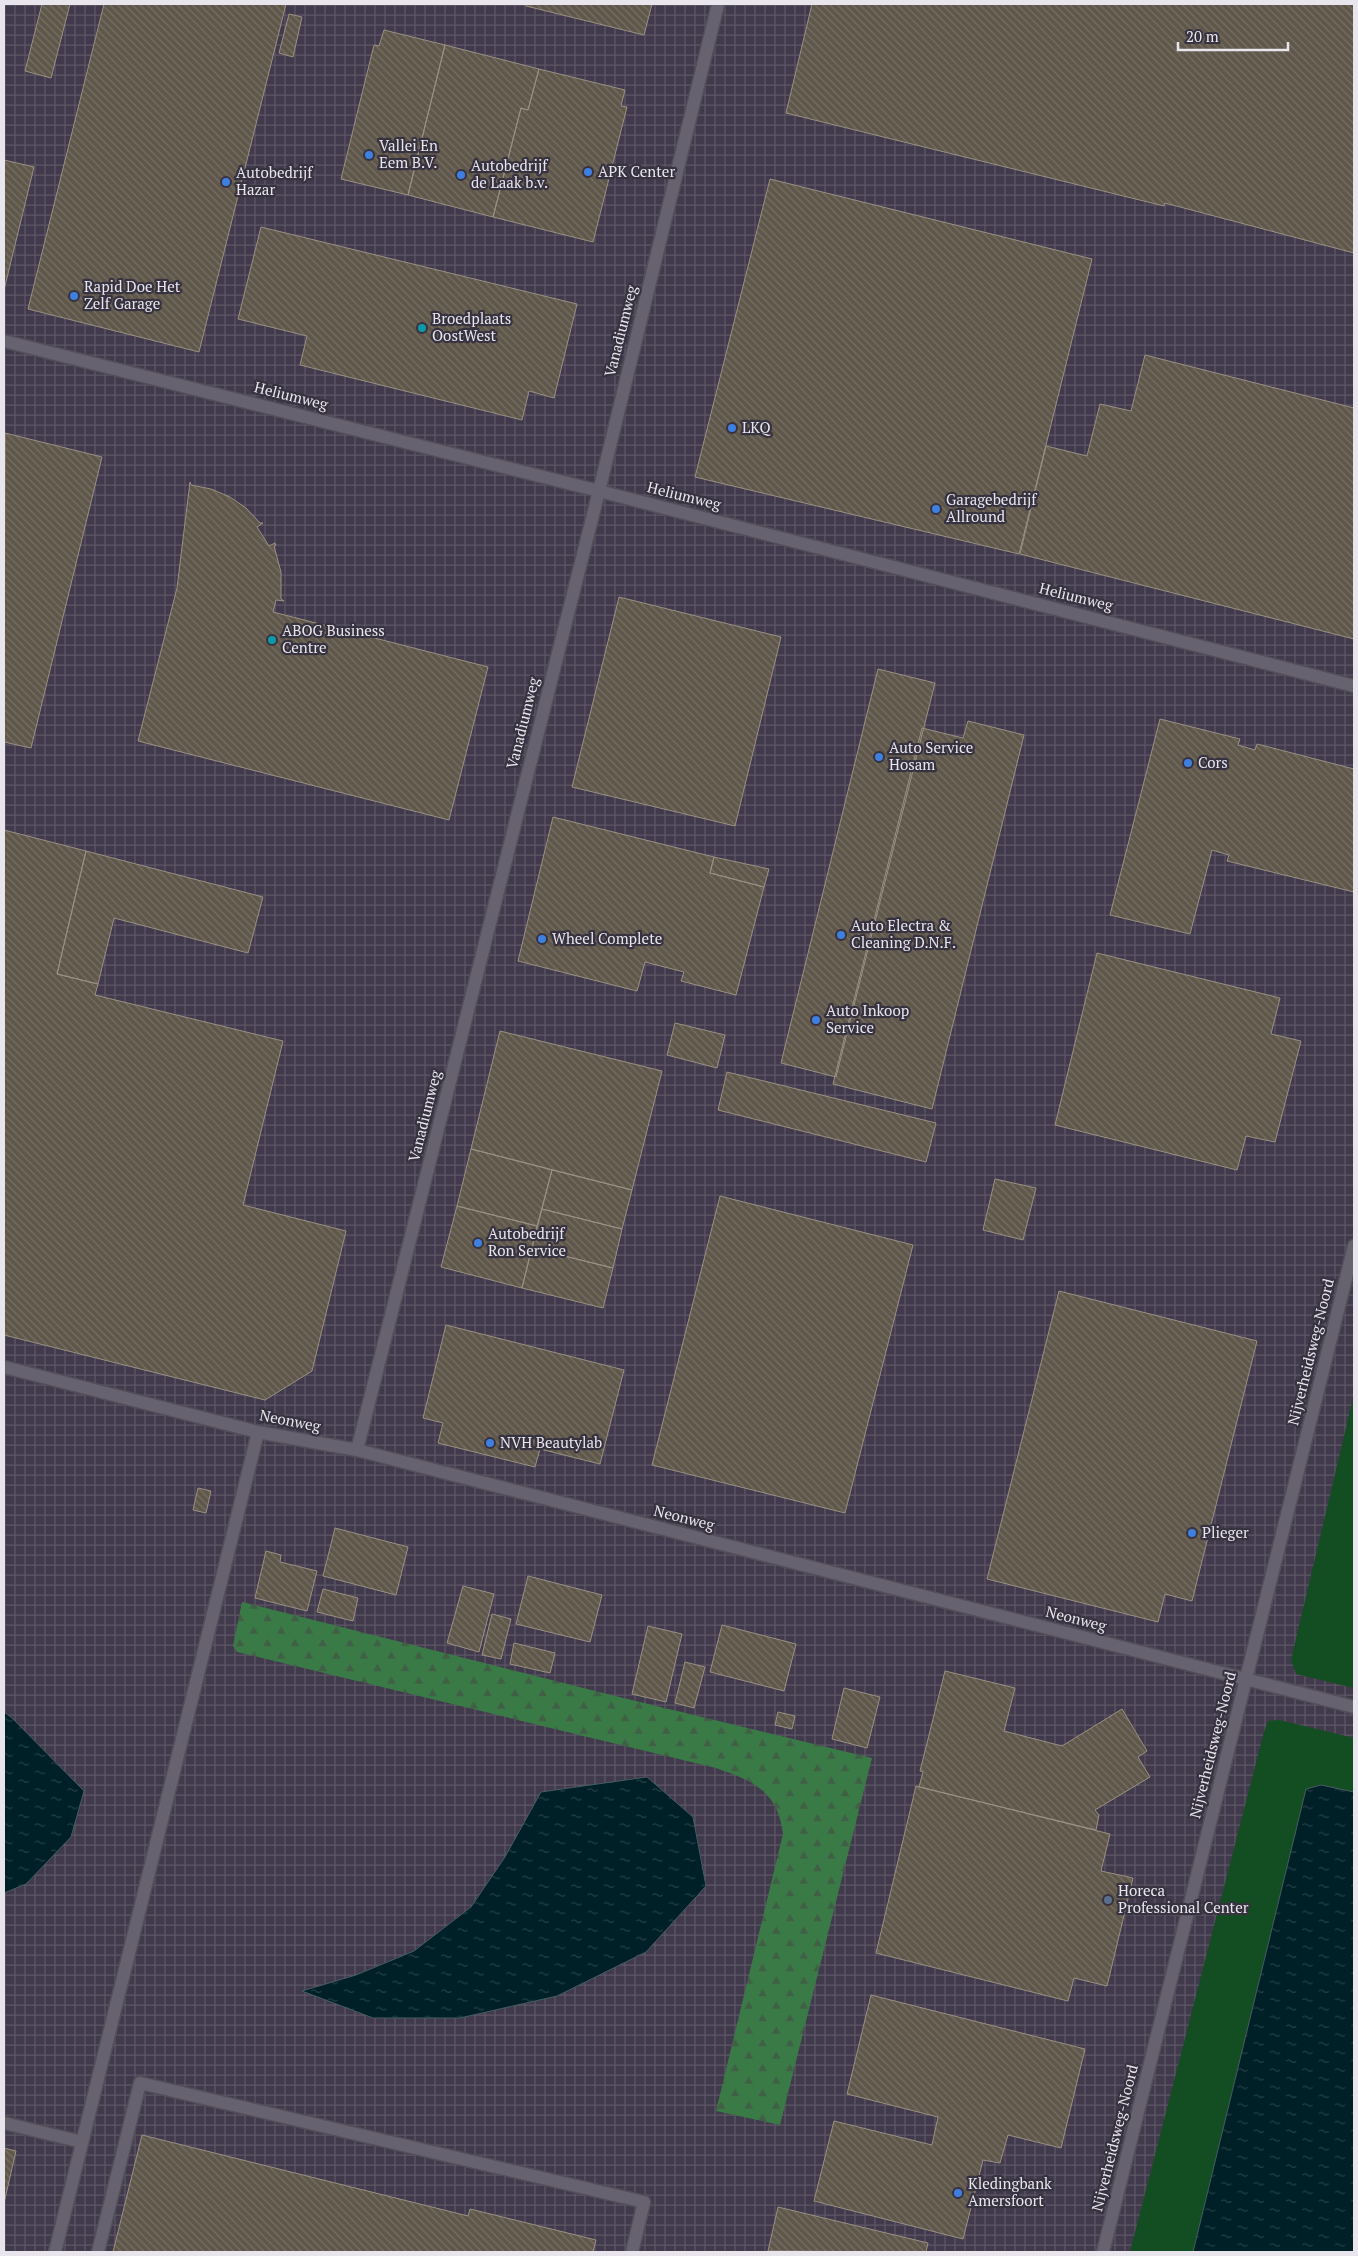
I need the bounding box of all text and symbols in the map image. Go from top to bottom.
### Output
scale bar [1178,20,1288,52]
text: 20 m [1186,26,1219,46]
place label: Vallei En Eem B.V. [379,135,438,172]
marker: Vallei En Eem B.V. [363,149,375,161]
place label: Autobedrijf de Laak b.v. [471,155,548,192]
place label: APK Center [598,161,675,181]
place label: Autobedrijf Hazar [236,162,313,199]
marker: APK Center [582,166,594,178]
marker: Autobedrijf de Laak b.v. [455,169,467,181]
marker: Autobedrijf Hazar [220,176,232,188]
place label: Rapid Doe Het Zelf Garage [84,276,181,313]
street label: Vanadiumweg [599,282,641,379]
marker: Rapid Doe Het Zelf Garage [68,290,80,302]
place label: Broedplaats OostWest [432,308,511,345]
marker: Broedplaats OostWest [416,322,428,334]
street label: Heliumweg [252,376,331,414]
place label: LKQ [742,417,771,437]
marker: LKQ [726,422,738,434]
street label: Heliumweg [645,476,724,514]
place label: Garagebedrijf Allround [946,489,1037,526]
marker: Garagebedrijf Allround [930,503,942,515]
street label: Heliumweg [1037,577,1116,615]
place label: ABOG Business Centre [282,620,385,657]
marker: ABOG Business Centre [266,634,278,646]
street label: Vanadiumweg [501,674,543,771]
place label: Auto Service Hosam [889,737,973,774]
marker: Auto Service Hosam [873,751,885,763]
place label: Cors [1198,752,1228,772]
marker: Cors [1182,757,1194,769]
place label: Auto Electra & Cleaning D.N.F. [851,915,956,952]
place label: Wheel Complete [552,928,662,948]
marker: Auto Electra & Cleaning D.N.F. [835,929,847,941]
marker: Wheel Complete [536,933,548,945]
place label: Auto Inkoop Service [826,1000,909,1037]
marker: Auto Inkoop Service [810,1014,822,1026]
street label: Vanadiumweg [403,1067,445,1164]
place label: Autobedrijf Ron Service [488,1223,566,1260]
marker: Autobedrijf Ron Service [472,1237,484,1249]
street label: Nijverheidsweg-Noord [1282,1276,1338,1427]
street label: Neonweg [258,1404,324,1436]
place label: NVH Beautylab [500,1432,602,1452]
marker: NVH Beautylab [484,1437,496,1449]
street label: Neonweg [652,1500,718,1534]
place label: Plieger [1202,1522,1249,1542]
marker: Plieger [1186,1527,1198,1539]
street label: Neonweg [1044,1601,1110,1635]
street label: Nijverheidsweg-Noord [1184,1669,1240,1820]
place label: Horeca Professional Center [1118,1880,1249,1917]
marker: Horeca Professional Center [1102,1894,1114,1906]
street label: Nijverheidsweg-Noord [1086,2062,1142,2213]
place label: Kledingbank Amersfoort [968,2173,1052,2210]
marker: Kledingbank Amersfoort [952,2187,964,2199]

